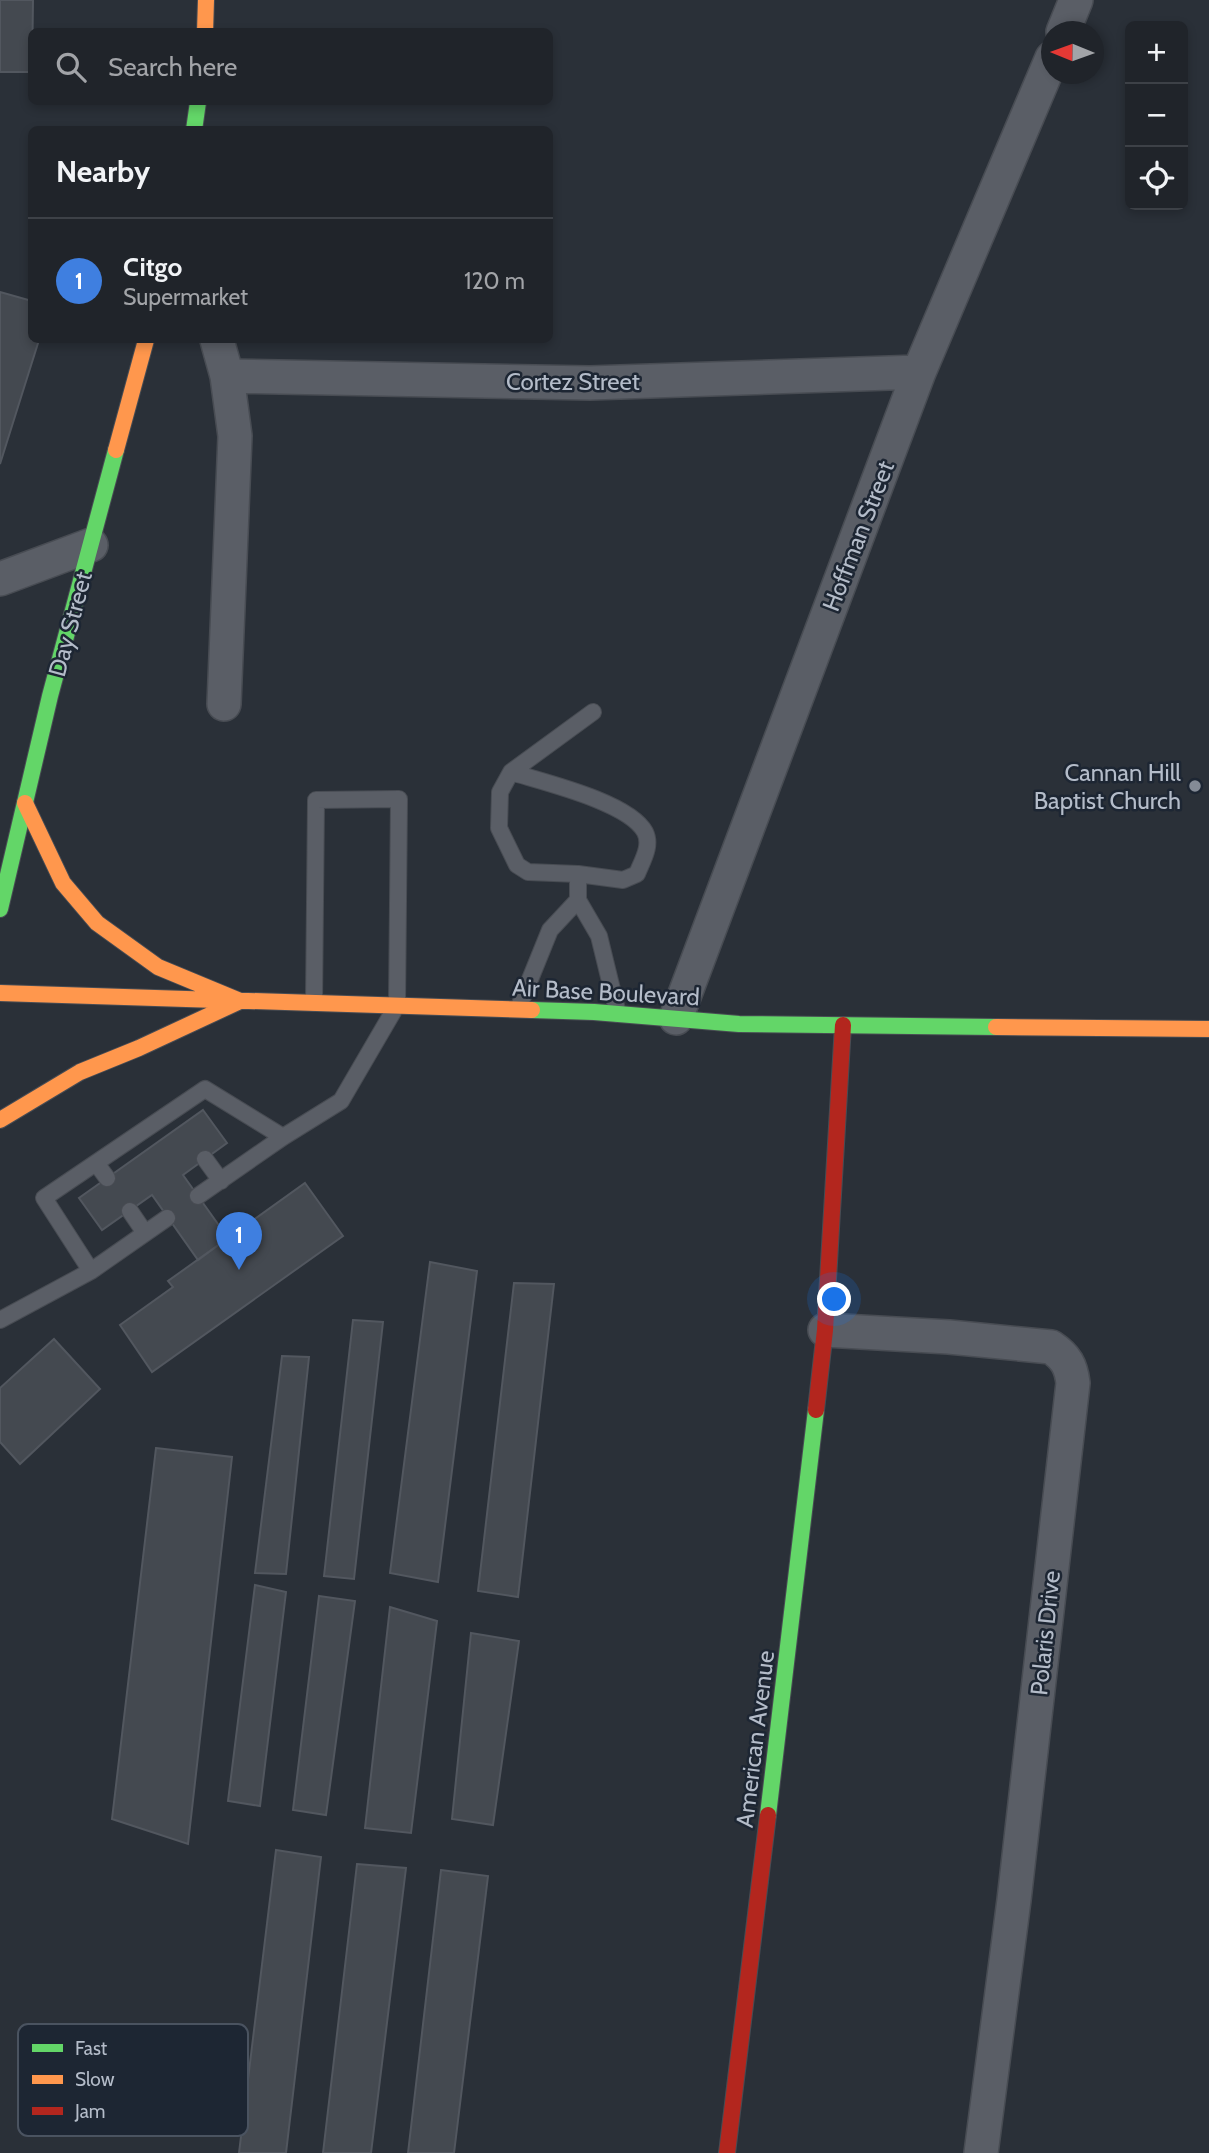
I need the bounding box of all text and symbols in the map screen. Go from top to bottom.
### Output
north arrow [1041,21,1104,84]
map controls [1125,21,1188,210]
button: + [1125,21,1188,84]
search box [28,28,553,105]
icon: search [52,48,90,86]
text: Search here [108,51,237,83]
button: − [1125,84,1188,147]
button: locate [1125,147,1188,210]
text: Nearby [56,153,150,190]
text: Citgo [123,251,182,283]
text: 1 [75,267,83,295]
text: 120 m [464,267,525,295]
text: Supermarket [123,283,248,311]
street label: Cortez Street [506,367,640,396]
street label: Hoffman Street [816,457,900,615]
street label: Day Street [42,568,98,680]
place label: Cannan Hill Baptist Church [1034,758,1181,815]
marker: Cannan Hill Baptist Church [1187,778,1203,794]
street label: Air Base Boulevard [511,973,701,1011]
pin: 1 [216,1212,262,1270]
your location [817,1282,851,1316]
street label: Polaris Drive [1024,1569,1066,1697]
street label: American Avenue [730,1649,780,1829]
legend [18,2024,248,2136]
text: Fast [75,2037,108,2060]
text: Slow [75,2068,115,2091]
text: Jam [74,2100,105,2123]

